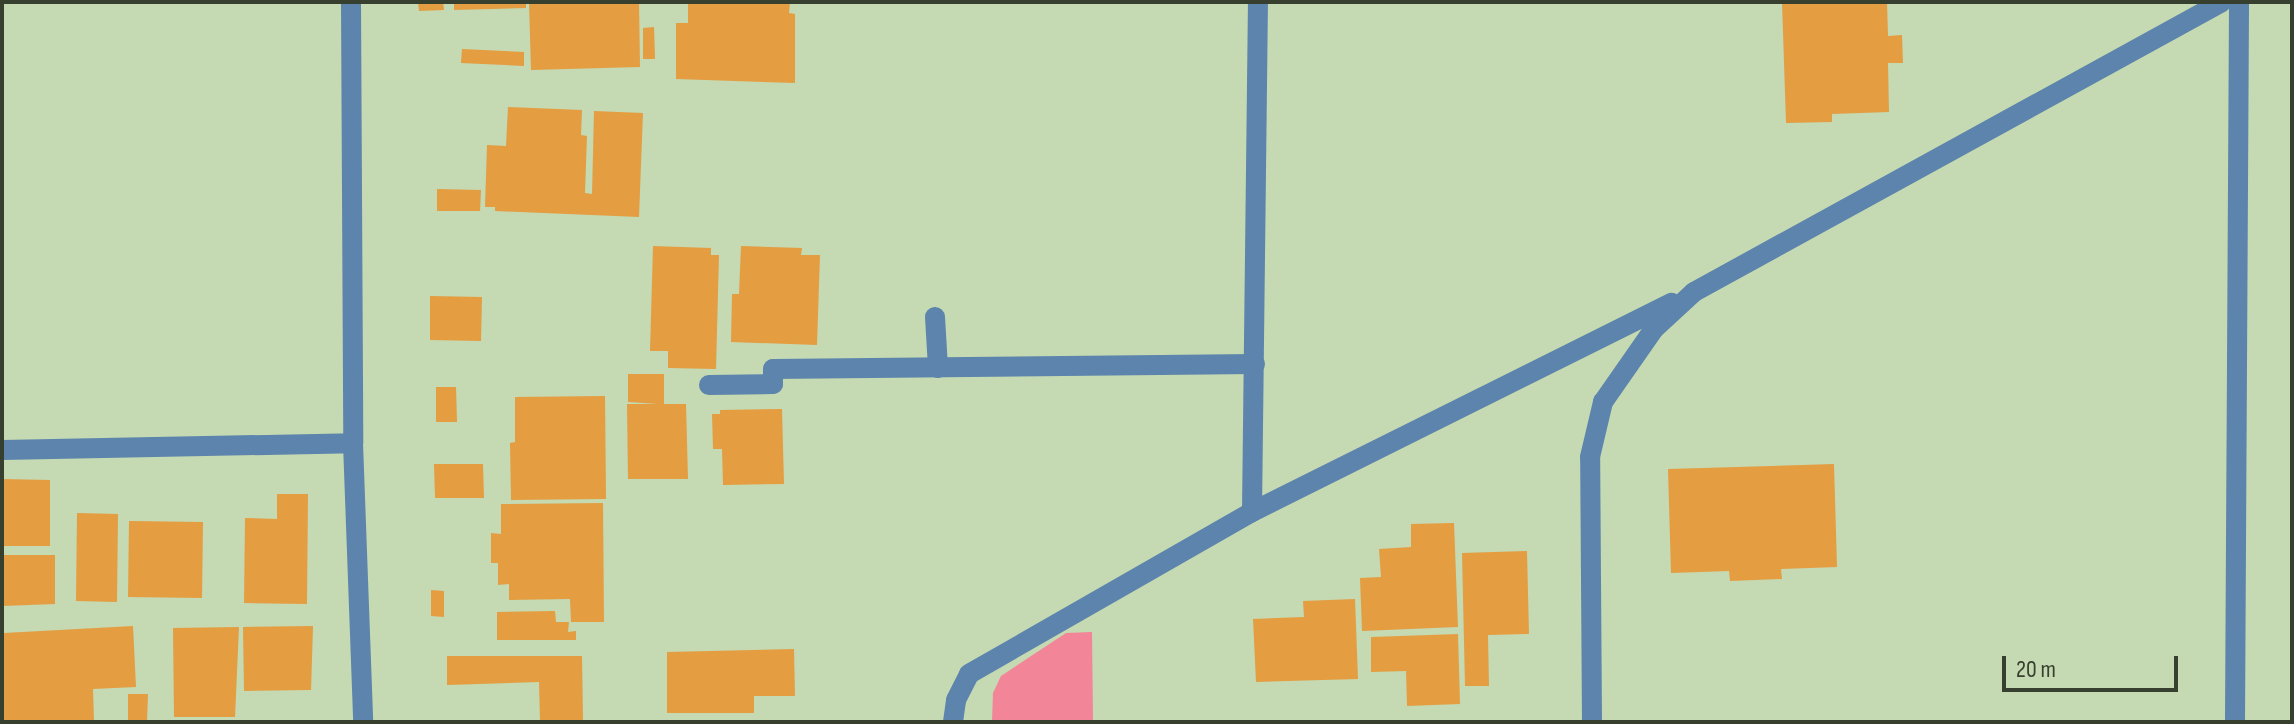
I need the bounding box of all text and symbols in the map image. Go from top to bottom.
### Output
scale bar [2006,640,2182,690]
text: 20 m [2016,655,2056,684]

